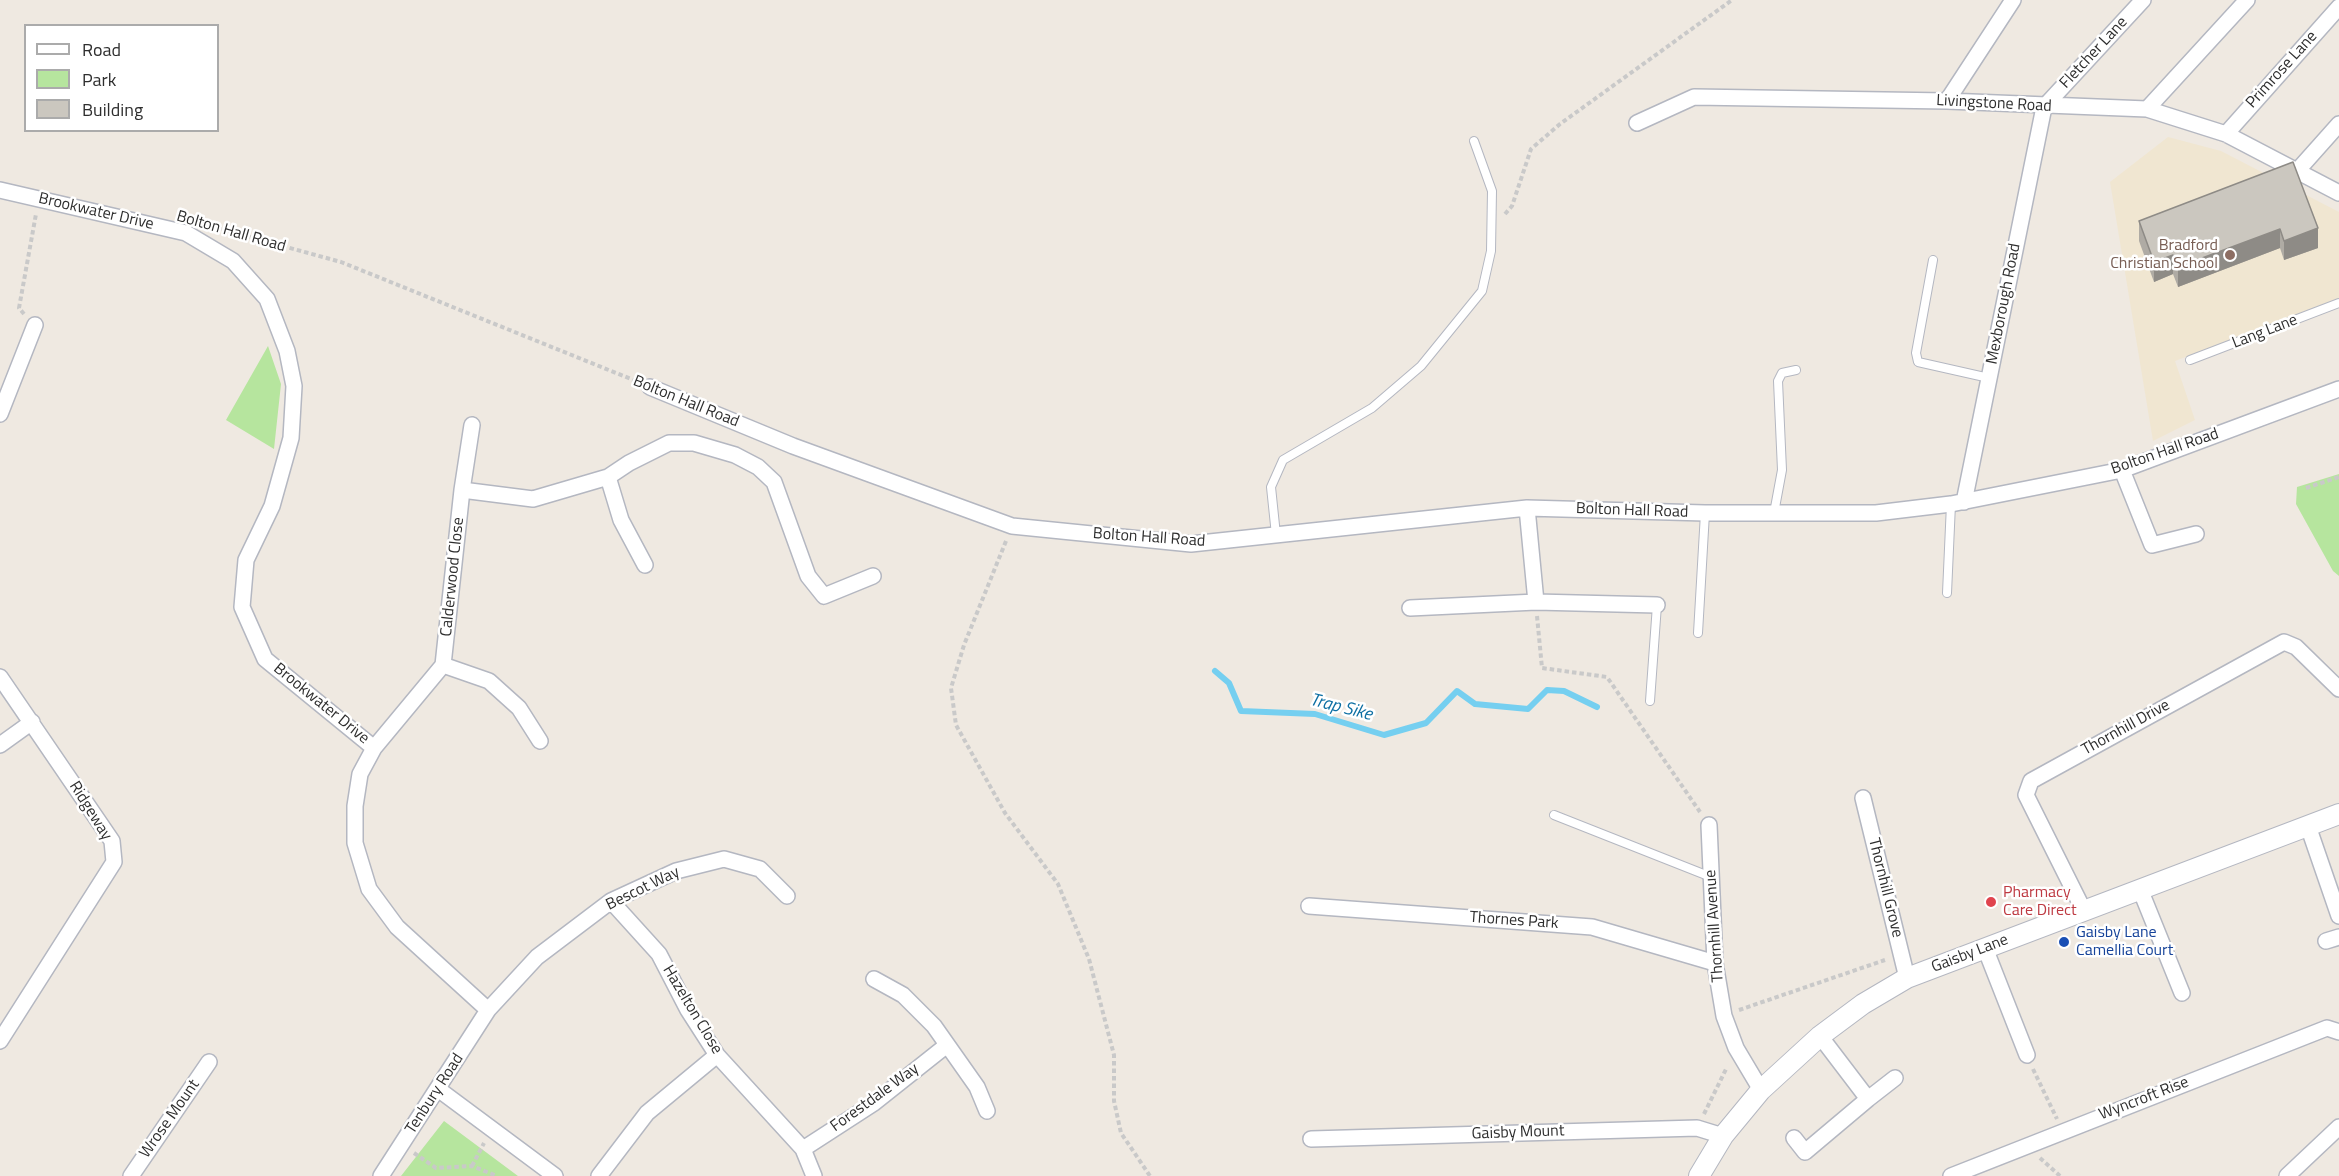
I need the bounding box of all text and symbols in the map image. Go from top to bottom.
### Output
street label: Fletcher Lane [2056,13,2132,93]
legend [24,24,219,132]
street label: Primrose Lane [2242,27,2322,113]
text: Road [82,36,121,63]
text: Park [82,66,116,93]
street label: Livingstone Road [1936,91,2052,117]
text: Building [82,96,143,123]
street label: Brookwater Drive [37,189,155,235]
street label: Bolton Hall Road [174,207,288,257]
place label: Bradford Christian School [2110,236,2218,274]
street label: Mexborough Road [1983,242,2025,366]
marker: Bradford Christian School [2223,248,2237,262]
street label: Lang Lane [2230,311,2300,353]
street label: Bolton Hall Road [630,372,742,432]
street label: Bolton Hall Road [2109,425,2221,479]
street label: Bolton Hall Road [1575,499,1689,523]
street label: Calderwood Close [437,516,469,638]
street label: Bolton Hall Road [1092,524,1206,552]
street label: Brookwater Drive [269,660,373,748]
water label: Trap Sike [1308,690,1374,726]
street label: Thornhill Drive [2079,696,2173,760]
street label: Ridgeway [64,778,116,844]
street label: Thornhill Grove [1863,836,1907,940]
street label: Bescot Way [603,863,683,915]
street label: Thornhill Avenue [1701,869,1729,983]
place label: Pharmacy Care Direct [2003,883,2077,921]
marker: Pharmacy Care Direct [1984,895,1998,909]
street label: Thornes Park [1469,908,1559,934]
place label: Gaisby Lane Camellia Court [2076,923,2173,961]
street label: Gaisby Lane [1929,931,2011,977]
marker: Gaisby Lane Camellia Court [2057,935,2071,949]
street label: Hazelton Close [658,962,726,1058]
street label: Tenbury Road [402,1050,468,1138]
street label: Forestdale Way [827,1060,923,1136]
street label: Wyncroft Rise [2096,1073,2192,1125]
street label: Wrose Mount [136,1076,204,1162]
street label: Gaisby Mount [1471,1122,1565,1144]

